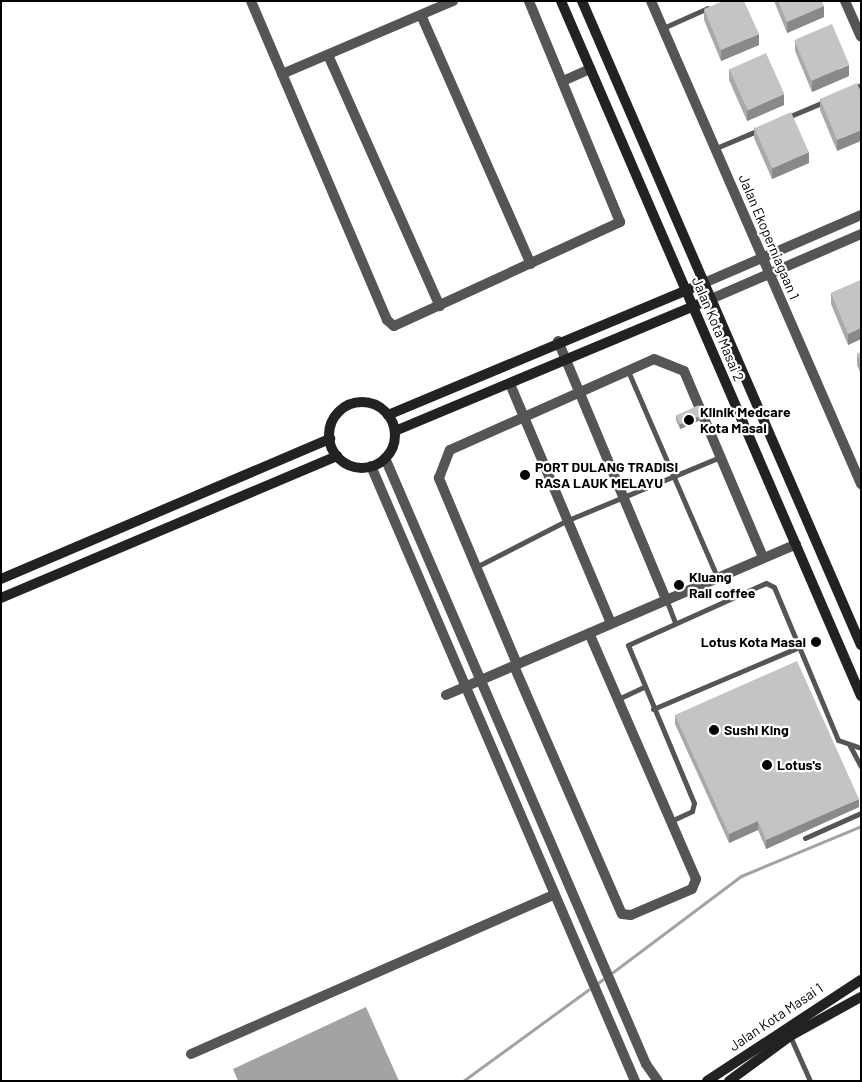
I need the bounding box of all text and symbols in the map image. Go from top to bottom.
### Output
street label: Jalan Ekoperniagaan 1 [735,172,803,302]
street label: Jalan Kota Masai 2 [688,274,748,384]
place label: Klinik Medcare Kota Masai [700,404,791,437]
marker: Klinik Medcare Kota Masai [682,413,696,427]
place label: PORT DULANG TRADISI RASA LAUK MELAYU [535,459,678,492]
marker: PORT DULANG TRADISI RASA LAUK MELAYU [519,469,531,481]
place label: Kluang Rail coffee [689,569,755,602]
marker: Kluang Rail coffee [673,579,685,591]
place label: Lotus Kota Masai [701,634,806,650]
marker: Lotus Kota Masai [810,636,822,648]
place label: Sushi King [724,722,789,738]
marker: Sushi King [708,724,720,736]
place label: Lotus's [777,757,821,773]
marker: Lotus's [761,759,773,771]
street label: Jalan Kota Masai 1 [726,980,826,1054]

